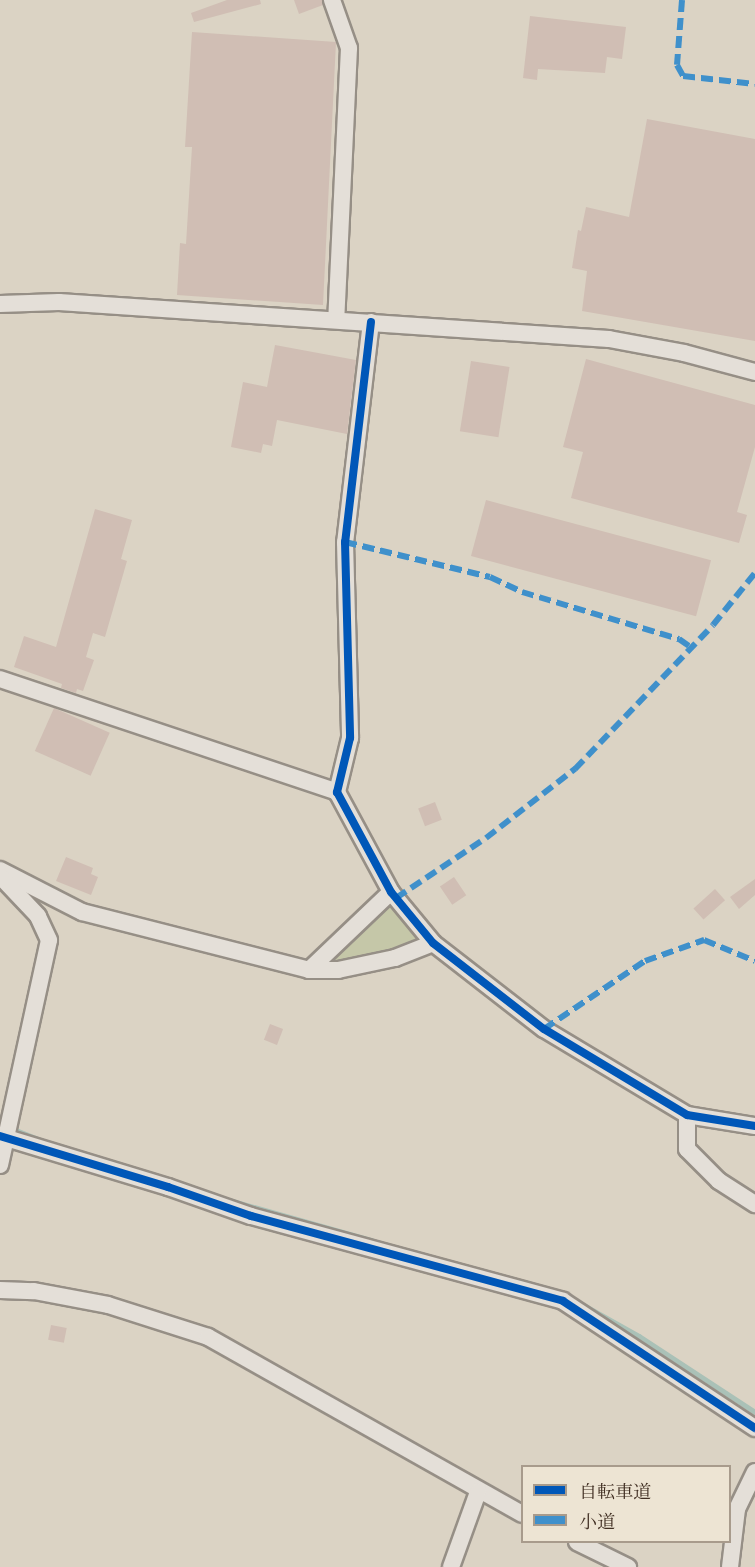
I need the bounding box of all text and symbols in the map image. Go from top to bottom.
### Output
legend [521,1465,731,1543]
text: 自転車道 [579,1480,651,1503]
text: 小道 [579,1510,615,1533]

